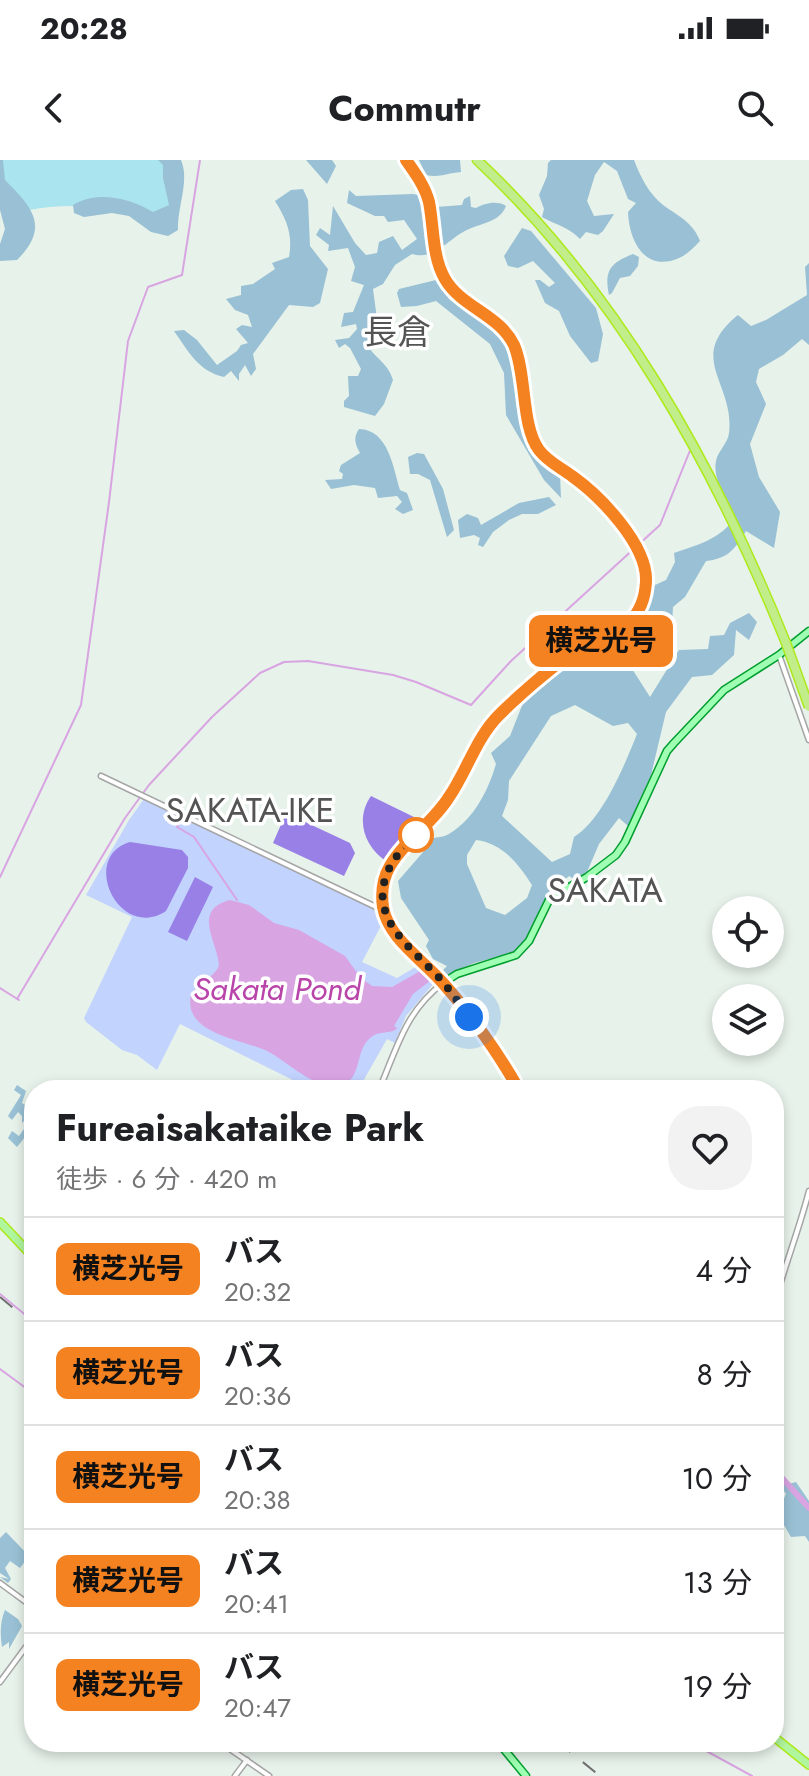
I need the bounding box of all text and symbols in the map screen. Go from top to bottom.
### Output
text: 20:28 [40,7,128,50]
text: Commutr [328,82,481,134]
icon: back [32,86,76,130]
icon: search [733,86,777,130]
district label: 長倉 [363,308,431,357]
line badge: 横芝光号 [545,615,657,667]
text: 横芝光号 [545,620,657,661]
district label: SAKATA-IKE [166,786,334,835]
unlabelled marker [399,818,433,852]
district label: SAKATA [547,866,663,915]
map controls [712,896,784,1056]
button: locate [712,896,784,968]
water label: Sakata Pond [193,966,362,1012]
button: layers [712,984,784,1056]
your location [449,997,489,1037]
text: Fureaisakataike Park [56,1100,424,1155]
button: heart [668,1106,752,1190]
text: 徒歩 · 6 分 · 420 m [56,1160,277,1198]
text: バス [224,1230,284,1273]
text: 横芝光号 [72,1248,184,1289]
text: 4 分 [696,1249,752,1292]
text: 20:32 [224,1273,291,1311]
text: バス [224,1334,284,1377]
text: 横芝光号 [72,1352,184,1393]
text: 8 分 [697,1353,752,1396]
text: 20:36 [224,1377,291,1415]
text: バス [224,1438,284,1481]
text: 横芝光号 [72,1456,184,1497]
text: 10 分 [682,1457,752,1500]
text: 20:38 [224,1481,291,1519]
text: バス [224,1542,284,1585]
text: 横芝光号 [72,1560,184,1601]
text: 13 分 [683,1561,752,1604]
text: 20:41 [224,1585,289,1623]
text: バス [224,1646,284,1689]
text: 横芝光号 [72,1664,184,1705]
text: 19 分 [682,1665,752,1708]
text: 20:47 [224,1689,291,1727]

